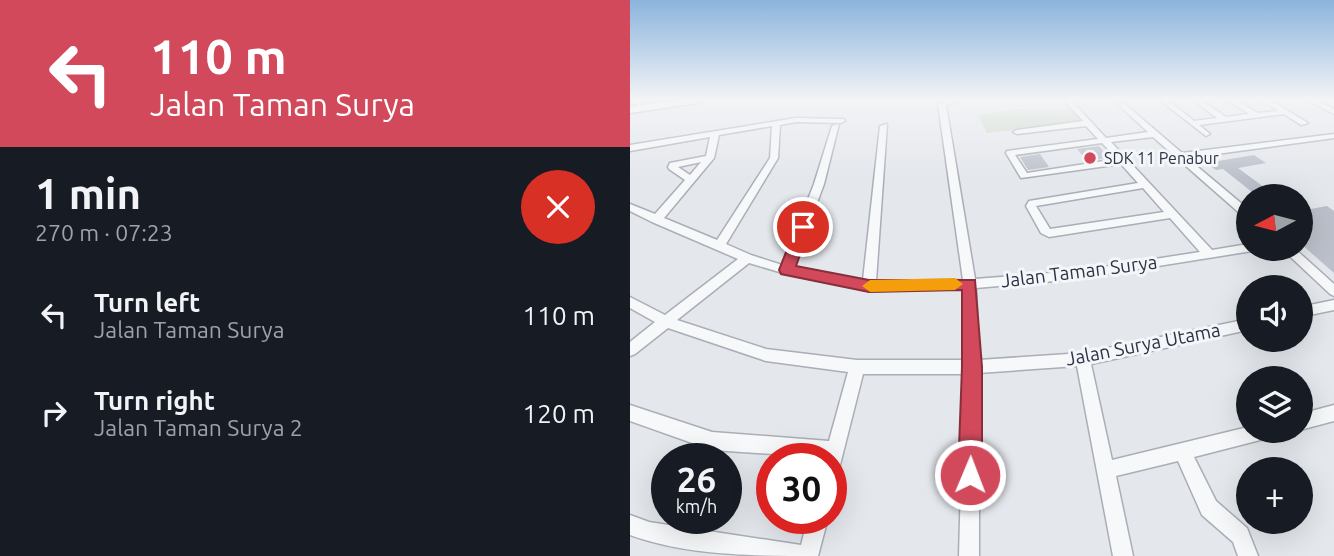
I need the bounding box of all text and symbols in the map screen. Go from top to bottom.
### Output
icon: left [35,28,126,119]
text: 110 m [150,28,287,83]
text: Jalan Taman Surya [150,86,415,122]
place label: SDK 11 Penabur [1104,149,1219,167]
marker: SDK 11 Penabur [1082,150,1098,166]
text: 1 min [35,170,141,217]
button: close [521,170,595,244]
north arrow [1236,184,1312,261]
map controls [1236,184,1313,534]
pin [773,197,833,257]
icon: arrive [784,208,822,246]
text: 270 m · 07:23 [35,220,173,245]
street label: Jalan Taman Surya [1000,250,1158,292]
button: sound [1236,275,1313,352]
text: Turn left [94,288,200,317]
icon: left [35,296,73,334]
text: 110 m [523,301,595,330]
text: Jalan Taman Surya [94,317,285,342]
street label: Jalan Surya Utama [1064,318,1222,370]
button: layers [1236,366,1313,443]
text: Turn right [94,386,215,415]
icon: right [35,394,73,432]
text: 120 m [523,399,595,428]
text: Jalan Taman Surya 2 [94,415,303,440]
position arrow [933,438,1007,512]
speed limit sign: 30 [756,443,847,534]
button: + [1236,457,1313,534]
text: 26 [677,459,716,499]
text: km/h [676,496,717,516]

